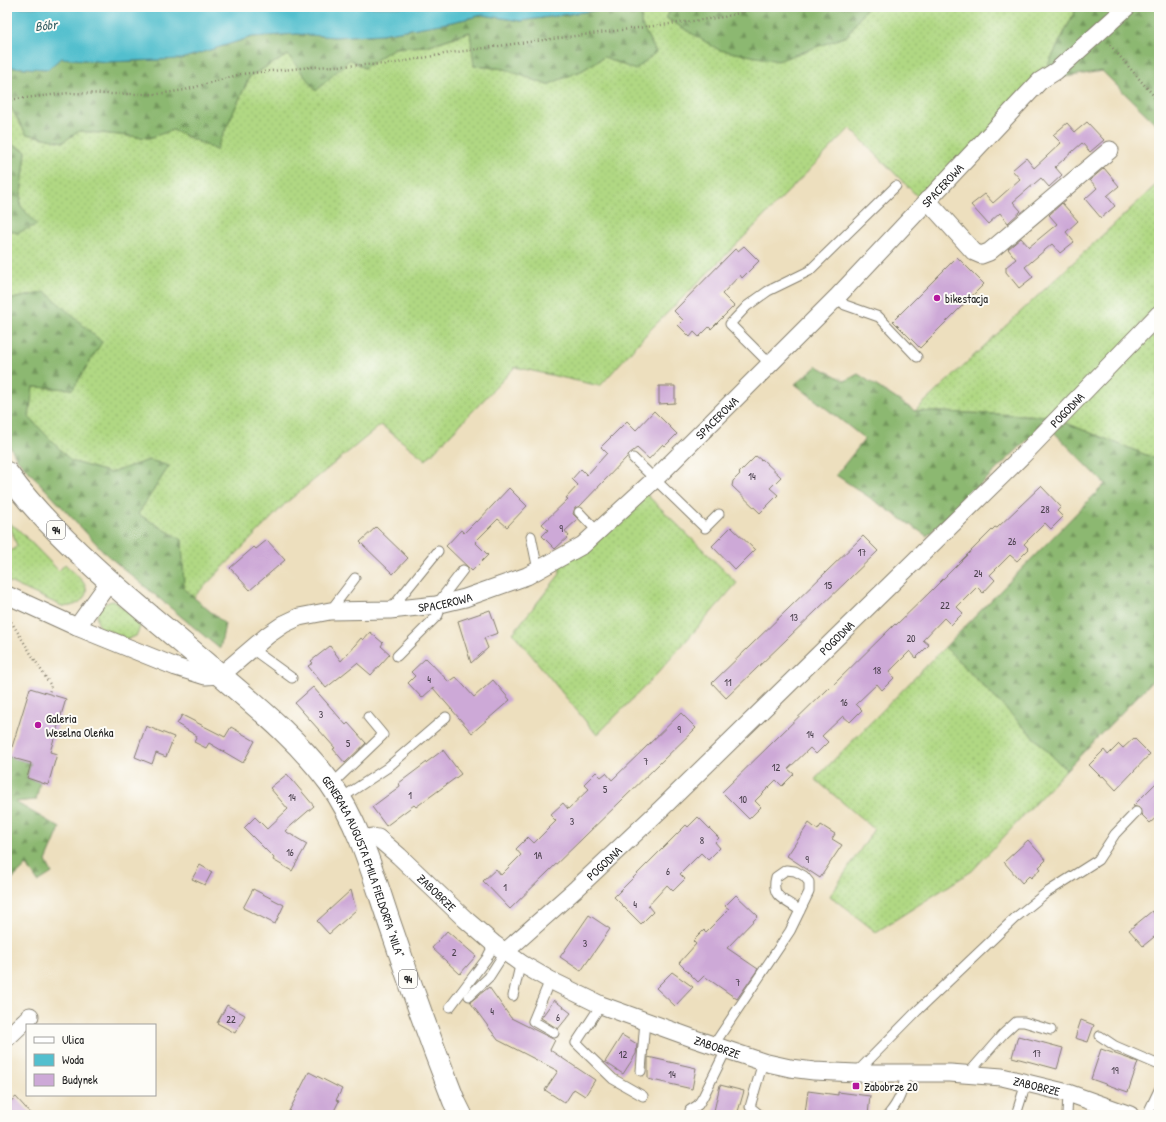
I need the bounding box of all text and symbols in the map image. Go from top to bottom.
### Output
water label: Bóbr [34,14,60,35]
street label: SPACEROWA [917,159,967,211]
place label: bikestacja [945,290,988,307]
marker: bikestacja [932,293,942,303]
street label: POGODNA [1046,388,1088,431]
street label: SPACEROWA [691,392,742,443]
house number: 14 [748,470,756,483]
house number: 28 [1040,503,1050,516]
road number: 94 [47,521,65,539]
house number: 9 [559,522,563,535]
house number: 26 [1008,535,1016,548]
house number: 17 [858,546,866,559]
house number: 24 [974,567,982,580]
house number: 15 [824,579,833,592]
street label: SPACEROWA [417,588,474,615]
house number: 22 [940,599,950,612]
house number: 13 [790,611,799,624]
street label: POGODNA [815,616,858,659]
house number: 20 [906,632,916,645]
house number: 18 [873,664,881,677]
house number: 4 [427,673,431,686]
house number: 11 [724,676,732,689]
house number: 16 [840,696,848,709]
house number: 3 [319,708,324,721]
place label: Galeria Weselna Oleńka [46,710,114,741]
marker: Galeria Weselna Oleńka [33,720,43,730]
house number: 9 [677,723,681,736]
house number: 14 [806,728,814,741]
house number: 5 [346,737,351,750]
house number: 7 [644,755,649,768]
house number: 12 [772,761,780,774]
street label: GENERAŁA AUGUSTA EMILA FIELDORFA "NILA" [319,772,409,959]
house number: 5 [603,783,608,796]
house number: 1 [408,789,412,802]
house number: 14 [288,791,296,804]
house number: 10 [739,793,748,806]
house number: 3 [570,815,575,828]
house number: 8 [700,834,704,847]
street label: POGODNA [582,842,625,884]
house number: 16 [286,846,294,859]
house number: 1A [534,849,542,862]
house number: 9 [805,853,809,866]
house number: 6 [666,865,670,878]
street label: ZABOBRZE [414,870,461,915]
house number: 1 [503,881,507,894]
house number: 4 [633,898,637,911]
house number: 3 [583,937,588,950]
house number: 2 [452,946,457,959]
road number: 94 [399,970,417,988]
house number: 7 [736,976,741,989]
house number: 4 [490,1005,494,1018]
house number: 6 [556,1011,560,1024]
house number: 22 [226,1013,236,1026]
legend [26,1024,156,1096]
text: Ulica [62,1031,84,1048]
street label: ZABOBRZE [692,1031,743,1062]
house number: 17 [1033,1047,1041,1060]
house number: 12 [619,1048,627,1061]
text: Woda [62,1051,84,1068]
house number: 19 [1111,1064,1119,1077]
house number: 14 [668,1068,676,1081]
text: Budynek [62,1071,98,1088]
street label: ZABOBRZE [1012,1072,1063,1099]
place label: Zabobrze 20 [864,1078,918,1095]
marker: Zabobrze 20 [851,1081,861,1091]

